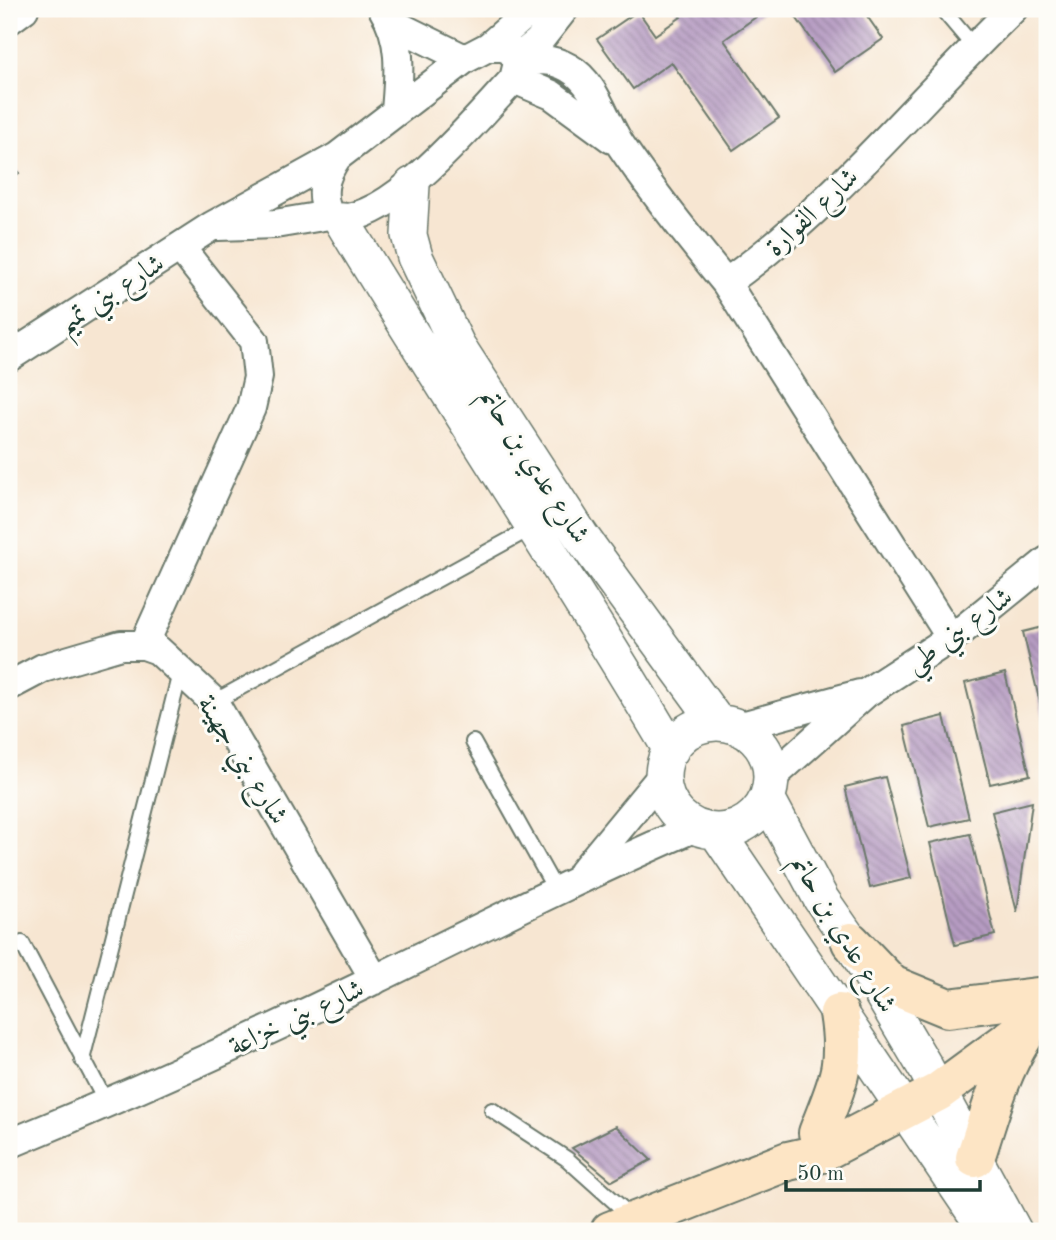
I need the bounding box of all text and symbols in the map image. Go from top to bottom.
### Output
street label: شارع الفوارة [761,164,870,268]
street label: شارع بني تميم [53,250,176,348]
street label: شارع عدي بن حاتم [466,384,594,553]
street label: شارع بني طي [901,583,1024,688]
street label: شارع بني جهينة [184,691,292,834]
street label: شارع عدي بن حاتم [778,851,900,1022]
street label: شارع بني خزاعة [226,975,372,1069]
scale bar [786,1149,981,1193]
text: 50 m [797,1164,844,1185]

